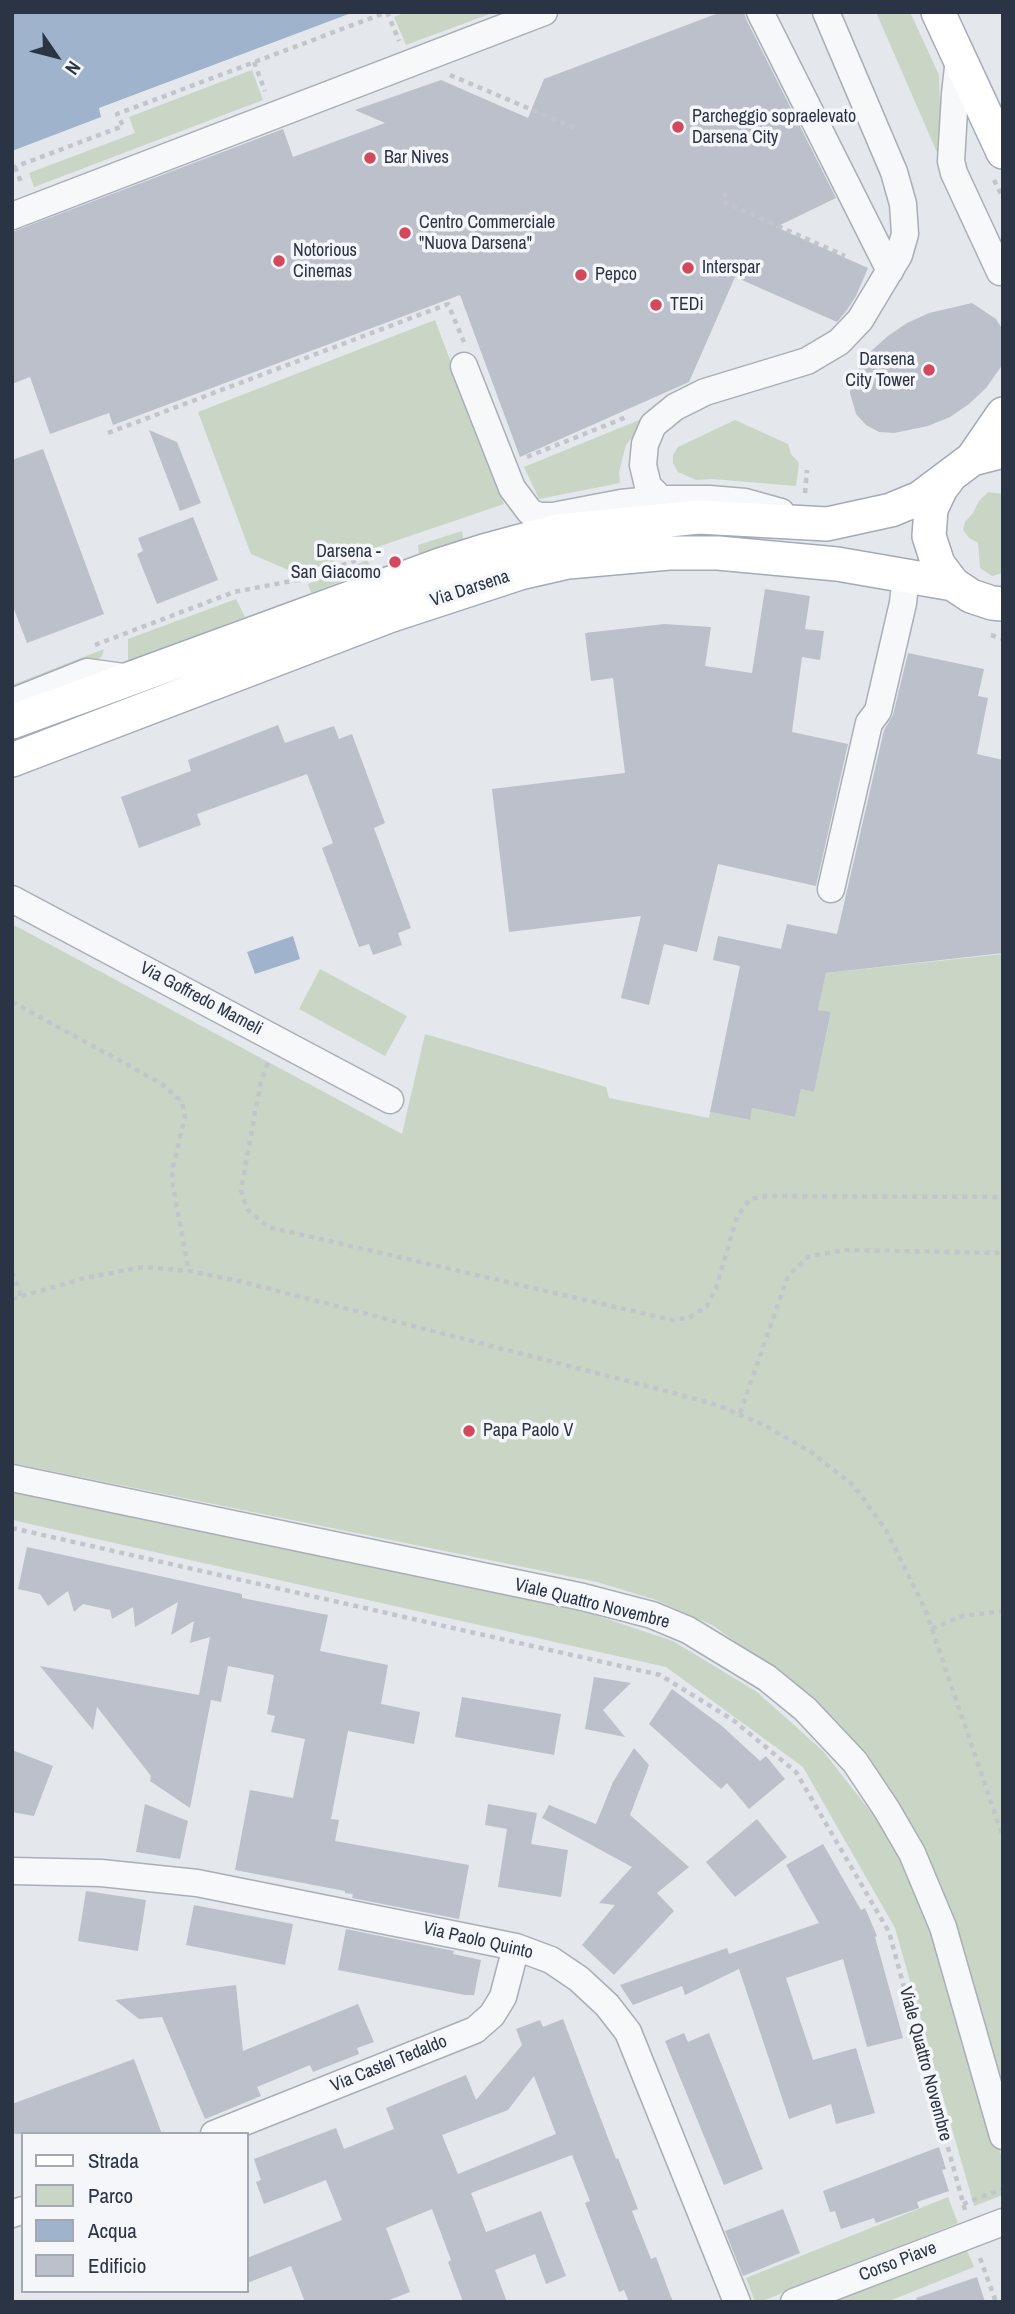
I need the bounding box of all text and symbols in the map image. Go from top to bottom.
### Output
north arrow [21,21,91,91]
text: N [59,56,87,80]
place label: Parcheggio sopraelevato Darsena City [692,106,856,148]
marker: Parcheggio sopraelevato Darsena City [670,119,686,135]
place label: Bar Nives [384,147,449,169]
marker: Bar Nives [362,150,378,166]
place label: Centro Commerciale "Nuova Darsena" [419,212,555,255]
marker: Centro Commerciale "Nuova Darsena" [397,225,413,241]
place label: Notorious Cinemas [293,240,357,282]
marker: Notorious Cinemas [271,253,287,269]
place label: Interspar [702,257,760,279]
marker: Interspar [680,260,696,276]
place label: Pepco [595,264,637,286]
marker: Pepco [573,267,589,283]
place label: TEDi [670,294,704,316]
marker: TEDi [648,297,664,313]
place label: Darsena City Tower [845,349,915,392]
marker: Darsena City Tower [921,362,937,378]
place label: Darsena - San Giacomo [291,541,381,584]
marker: Darsena - San Giacomo [387,554,403,570]
street label: Via Darsena [428,566,512,612]
street label: Via Goffredo Mameli [136,958,266,1040]
place label: Papa Paolo V [483,1420,573,1442]
marker: Papa Paolo V [461,1423,477,1439]
street label: Viale Quattro Novembre [512,1574,672,1634]
street label: Via Paolo Quinto [421,1918,535,1964]
street label: Viale Quattro Novembre [894,1984,956,2144]
street label: Via Castel Tedaldo [328,2031,450,2097]
legend [21,2132,248,2293]
text: Strada [88,2146,139,2175]
text: Parco [88,2181,133,2210]
text: Acqua [88,2216,137,2245]
street label: Corso Piave [856,2237,940,2287]
text: Edificio [88,2251,146,2280]

